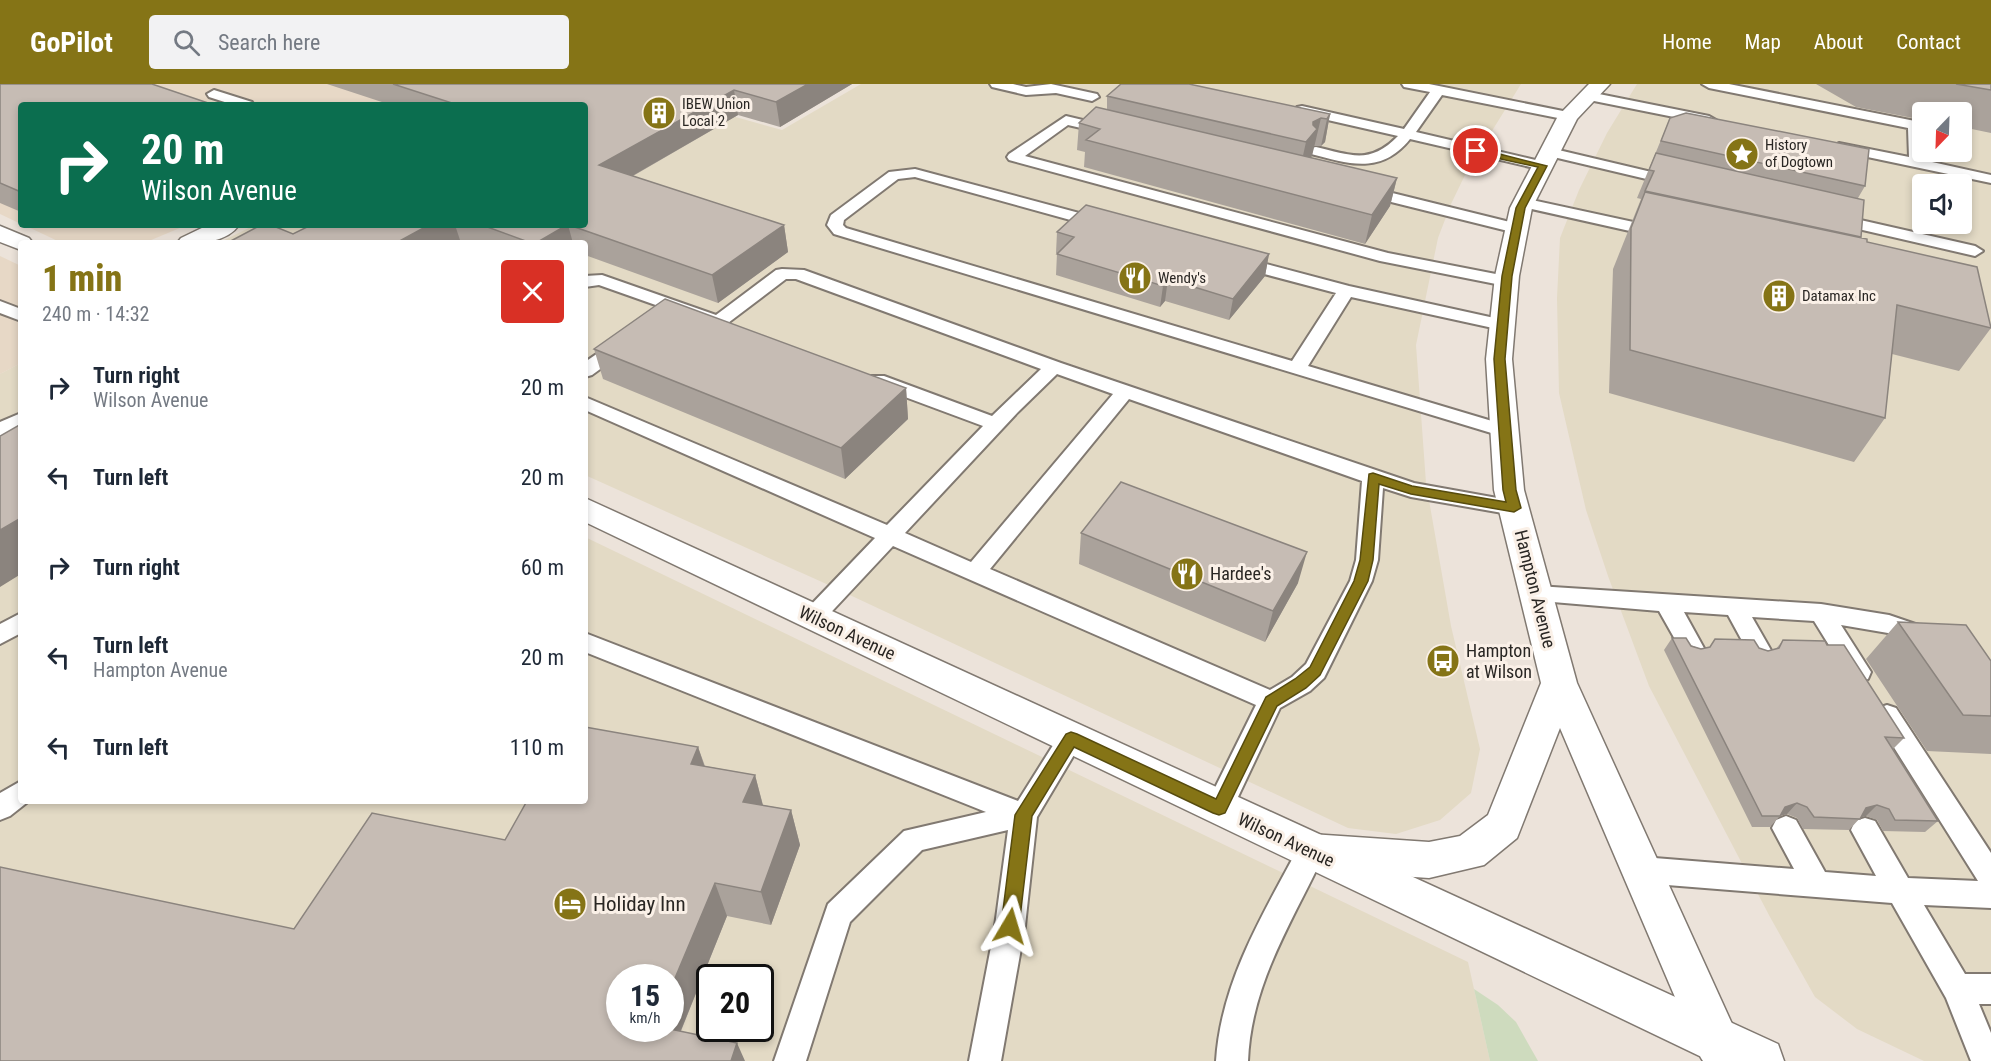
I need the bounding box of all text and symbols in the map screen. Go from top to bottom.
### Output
search box [149,15,569,69]
text: GoPilot [30,26,113,59]
icon: search [170,26,203,59]
text: Search here [218,30,320,55]
text: Home [1662,30,1712,54]
text: Map [1745,30,1781,54]
text: About [1814,30,1863,54]
text: Contact [1896,30,1961,54]
building icon: IBEW Union Local 2 [641,95,677,131]
place label: IBEW Union Local 2 [682,95,750,130]
north arrow [1912,102,1972,162]
map controls [1912,102,1972,234]
text: 20 m [141,125,224,174]
pin [1450,125,1501,176]
icon: right [42,126,120,204]
icon: arrive [1459,134,1492,167]
place icon: History of Dogtown [1724,136,1760,172]
place label: History of Dogtown [1765,136,1833,171]
button: sound [1912,174,1972,234]
text: Wilson Avenue [141,175,297,207]
text: 1 min [42,258,122,300]
button: close [501,260,564,323]
restaurant icon: Wendy's [1117,260,1153,296]
place label: Wendy's [1158,269,1206,287]
building icon: Datamax Inc [1761,278,1797,314]
place label: Datamax Inc [1802,287,1876,305]
text: 240 m · 14:32 [42,302,149,326]
text: Turn right [93,363,180,388]
icon: right [42,371,75,404]
text: 20 m [521,375,564,400]
text: Wilson Avenue [93,388,208,412]
icon: left [42,461,75,494]
text: Turn left [93,465,168,490]
text: 20 m [521,465,564,490]
street label: Hampton Avenue [1511,528,1560,650]
icon: right [42,551,75,584]
text: Turn right [93,555,180,580]
text: 60 m [521,555,564,580]
restaurant icon: Hardee's [1169,556,1205,592]
place label: Hardee's [1210,563,1271,584]
street label: Wilson Avenue [796,601,899,664]
text: Turn left [93,633,168,658]
place label: Hampton at Wilson [1466,640,1532,682]
icon: left [42,641,75,674]
bus stop icon: Hampton at Wilson [1425,643,1461,679]
text: 20 m [521,645,564,670]
text: Hampton Avenue [93,658,228,682]
icon: left [42,731,75,764]
text: Turn left [93,735,168,760]
text: 110 m [510,735,564,760]
street label: Wilson Avenue [1235,808,1338,871]
hotel icon: Holiday Inn [552,886,588,922]
place label: Holiday Inn [593,892,686,916]
position arrow [978,894,1042,958]
speed limit sign: 20 [696,964,774,1042]
text: 15 [630,978,660,1013]
text: km/h [630,1009,660,1027]

